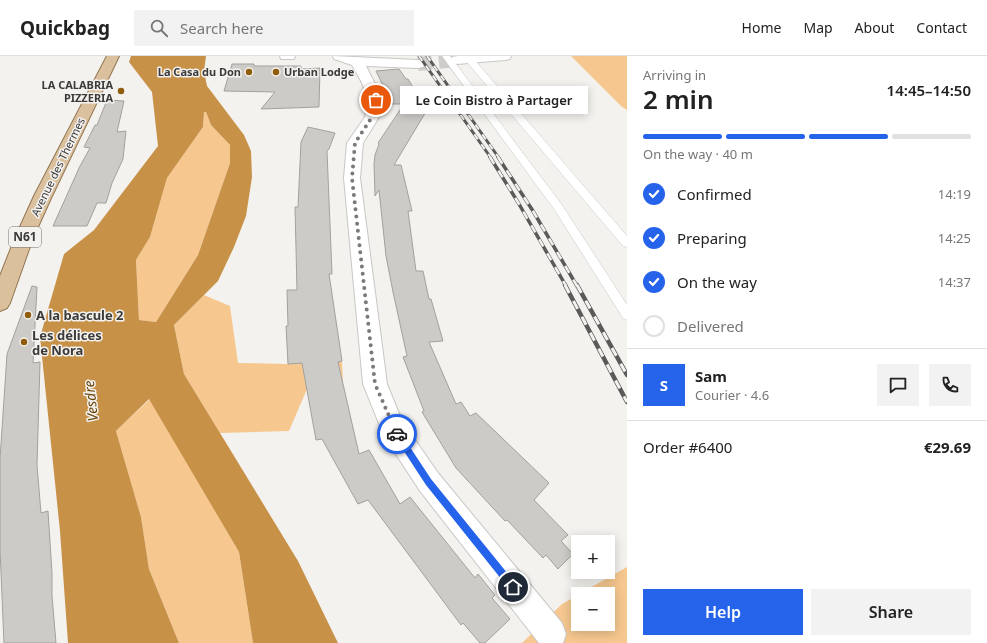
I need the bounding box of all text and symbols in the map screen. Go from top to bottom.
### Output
search box [134,10,414,46]
text: Quickbag [20,15,110,41]
icon: search [148,17,170,39]
text: Search here [180,18,264,38]
text: Home [742,18,781,37]
text: Map [803,18,833,37]
text: About [855,18,894,37]
text: Contact [916,18,967,37]
place label: La Casa du Don [158,64,241,79]
place label: Urban Lodge [284,64,355,79]
text: Arriving in [643,66,706,84]
marker: La Casa du Don [244,67,254,77]
marker: Urban Lodge [271,67,281,77]
place label: LA CALABRIA PIZZERIA [42,77,113,105]
text: 14:45–14:50 [887,80,971,100]
text: 2 min [643,81,714,117]
pin [359,83,393,117]
marker: LA CALABRIA PIZZERIA [116,86,126,96]
callout: Le Coin Bistro à Partager [400,86,588,114]
icon: bag [365,89,387,111]
text: Le Coin Bistro à Partager [416,91,572,109]
street label: Avenue des Thermes [27,115,88,219]
text: On the way · 40 m [643,145,753,163]
icon: check [643,183,665,205]
text: Confirmed [677,184,752,204]
text: 14:19 [938,185,971,203]
road number: N61 [9,227,41,247]
icon: check [643,227,665,249]
text: Preparing [677,228,747,248]
text: 14:25 [938,229,971,247]
icon: check [643,271,665,293]
text: On the way [677,272,757,292]
text: 14:37 [938,273,971,291]
place label: A la bascule 2 [36,306,124,324]
marker: A la bascule 2 [23,310,33,320]
text: Delivered [677,316,744,336]
place label: Les délices de Nora [32,326,102,359]
marker: Les délices de Nora [19,337,29,347]
button: chat [877,364,919,406]
button: phone [929,364,971,406]
text: Sam [695,366,727,386]
text: S [660,375,668,395]
water label: Vesdre [79,380,102,422]
text: Courier · 4.6 [695,386,769,404]
courier [377,414,417,454]
icon: car [386,423,408,445]
text: Order #6400 [643,437,732,457]
text: €29.69 [924,437,971,457]
map controls [571,535,615,631]
button: + [571,535,615,579]
pin [496,570,530,604]
icon: home [502,576,524,598]
button: − [571,587,615,631]
button: Help [643,589,803,635]
button: Share [811,589,971,635]

